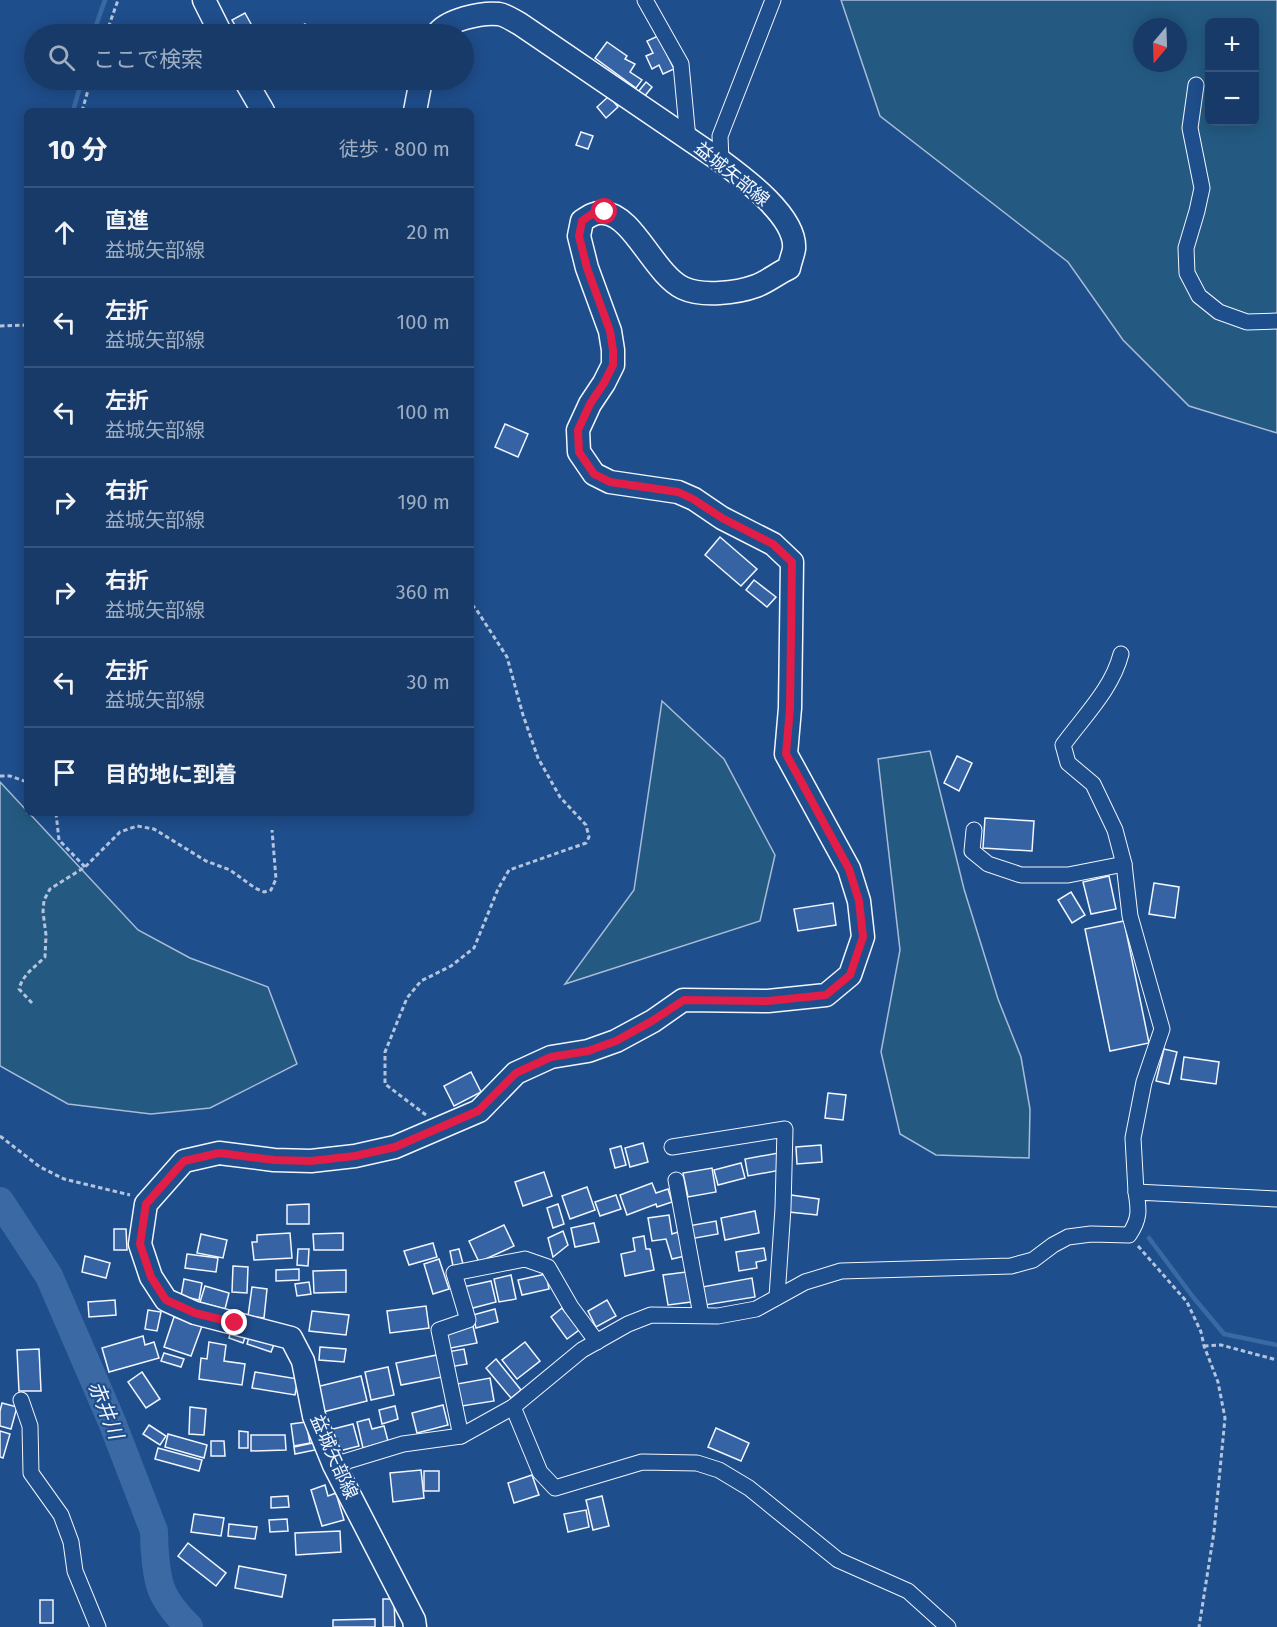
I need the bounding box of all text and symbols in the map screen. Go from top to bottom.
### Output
north arrow [1133,18,1187,72]
map controls [1205,18,1259,126]
button: + [1205,18,1259,72]
search box [24,24,474,90]
icon: search [45,41,78,74]
text: ここで検索 [93,46,203,73]
button: − [1205,72,1259,126]
text: 10 分 [48,135,107,166]
text: 徒歩 · 800 m [339,137,450,161]
street label: 益城矢部線 [690,137,774,211]
route start [591,198,617,224]
text: 直進 [105,207,149,234]
icon: ahead [48,216,81,249]
text: 20 m [407,220,450,244]
text: 益城矢部線 [105,238,205,262]
text: 左折 [105,297,149,324]
icon: left [48,306,81,339]
text: 100 m [397,310,450,334]
text: 益城矢部線 [105,328,205,352]
text: 左折 [105,387,149,414]
icon: left [48,396,81,429]
text: 100 m [397,400,450,424]
text: 益城矢部線 [105,418,205,442]
text: 右折 [105,477,149,504]
icon: right [48,486,81,519]
text: 190 m [397,490,450,514]
text: 益城矢部線 [105,508,205,532]
text: 右折 [105,567,149,594]
icon: right [48,576,81,609]
text: 360 m [396,580,450,604]
text: 益城矢部線 [105,598,205,622]
text: 左折 [105,657,149,684]
icon: left [48,666,81,699]
text: 30 m [406,670,450,694]
text: 益城矢部線 [105,688,205,712]
icon: arrive [48,756,81,789]
text: 目的地に到着 [105,761,237,788]
route end [221,1309,247,1335]
water label: 赤井川 [84,1378,129,1444]
street label: 益城矢部線 [306,1411,362,1503]

